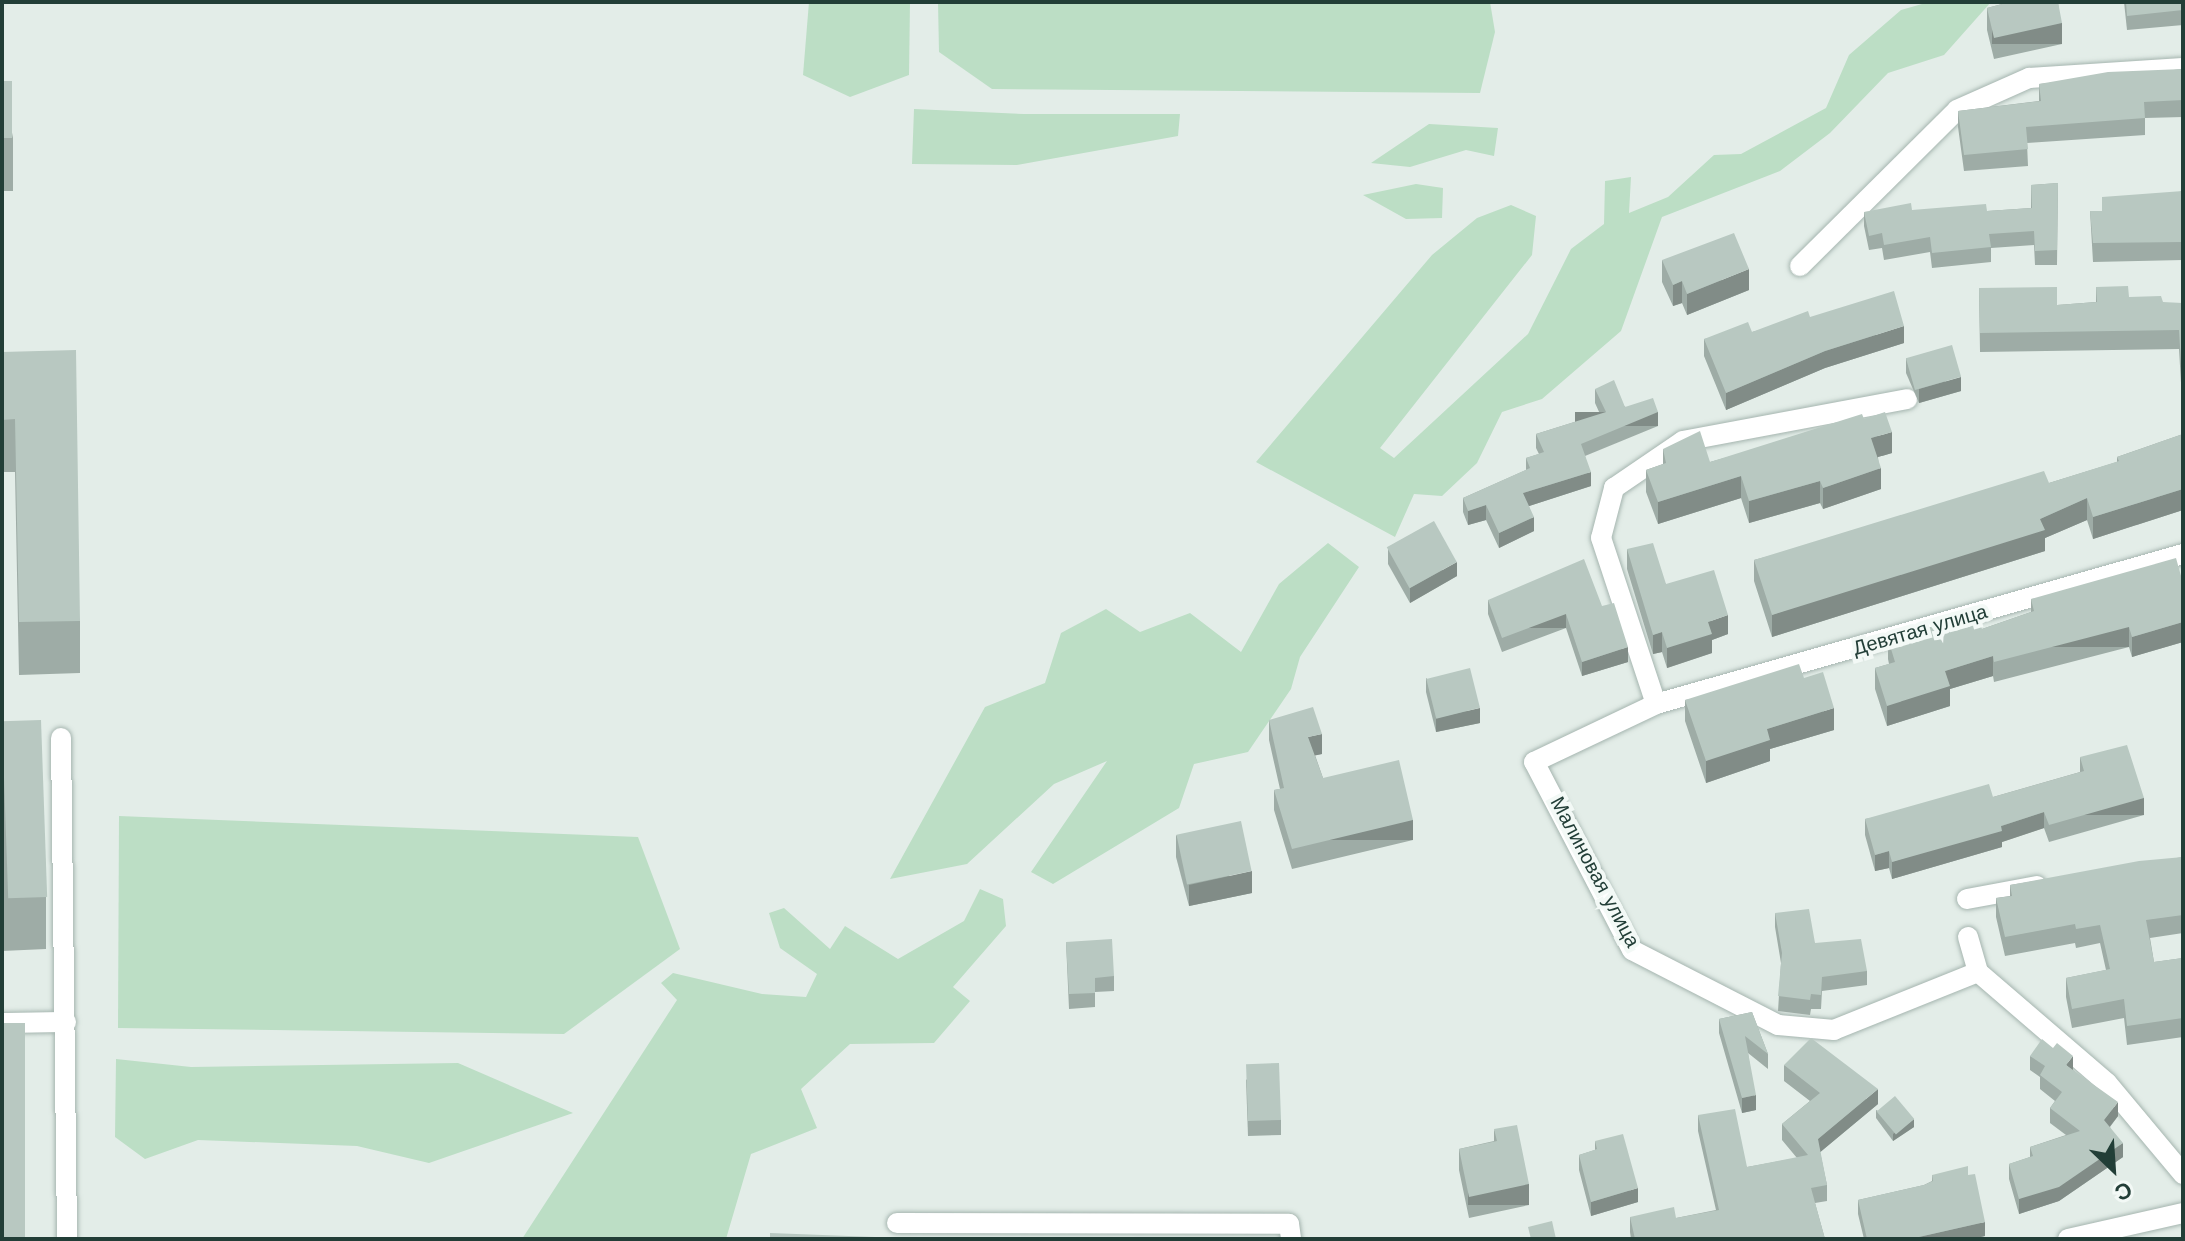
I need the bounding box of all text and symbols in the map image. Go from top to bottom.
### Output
street label: Девятая улица [1850,599,1990,661]
street label: Малиновая улица [1545,793,1645,951]
north arrow [2073,1129,2153,1209]
text: С [2111,1177,2136,1206]

